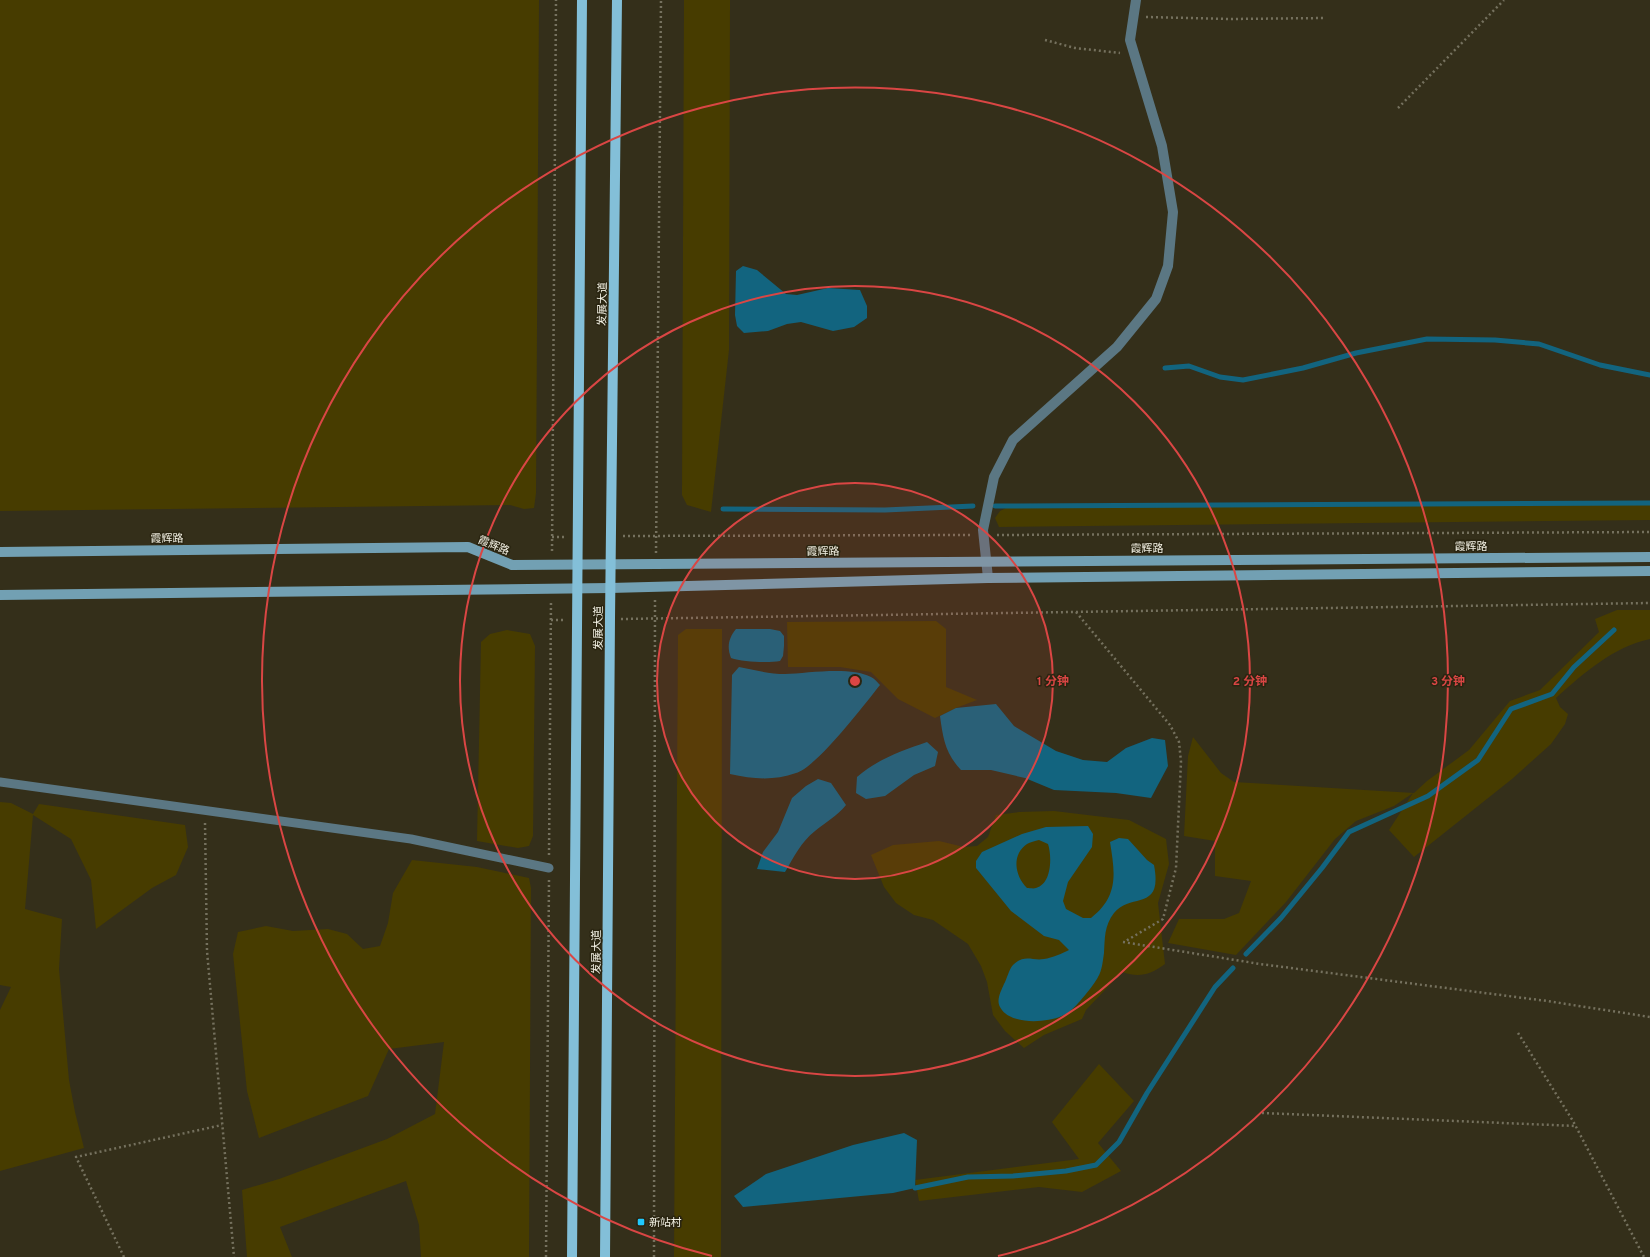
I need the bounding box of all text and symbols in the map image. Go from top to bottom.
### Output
street label: 发展大道 [596,282,610,326]
street label: 霞辉路 [150,532,184,546]
street label: 霞辉路 [476,533,512,559]
street label: 霞辉路 [1455,540,1488,554]
street label: 霞辉路 [1131,542,1164,556]
street label: 霞辉路 [806,545,840,559]
street label: 发展大道 [592,606,606,650]
centre of rings [848,674,862,688]
text: 1 分钟 [1037,674,1069,690]
text: 2 分钟 [1233,674,1267,690]
text: 3 分钟 [1431,674,1465,690]
street label: 发展大道 [590,930,604,974]
place label: 新站村 [649,1216,682,1230]
marker: 新站村 [636,1217,646,1227]

